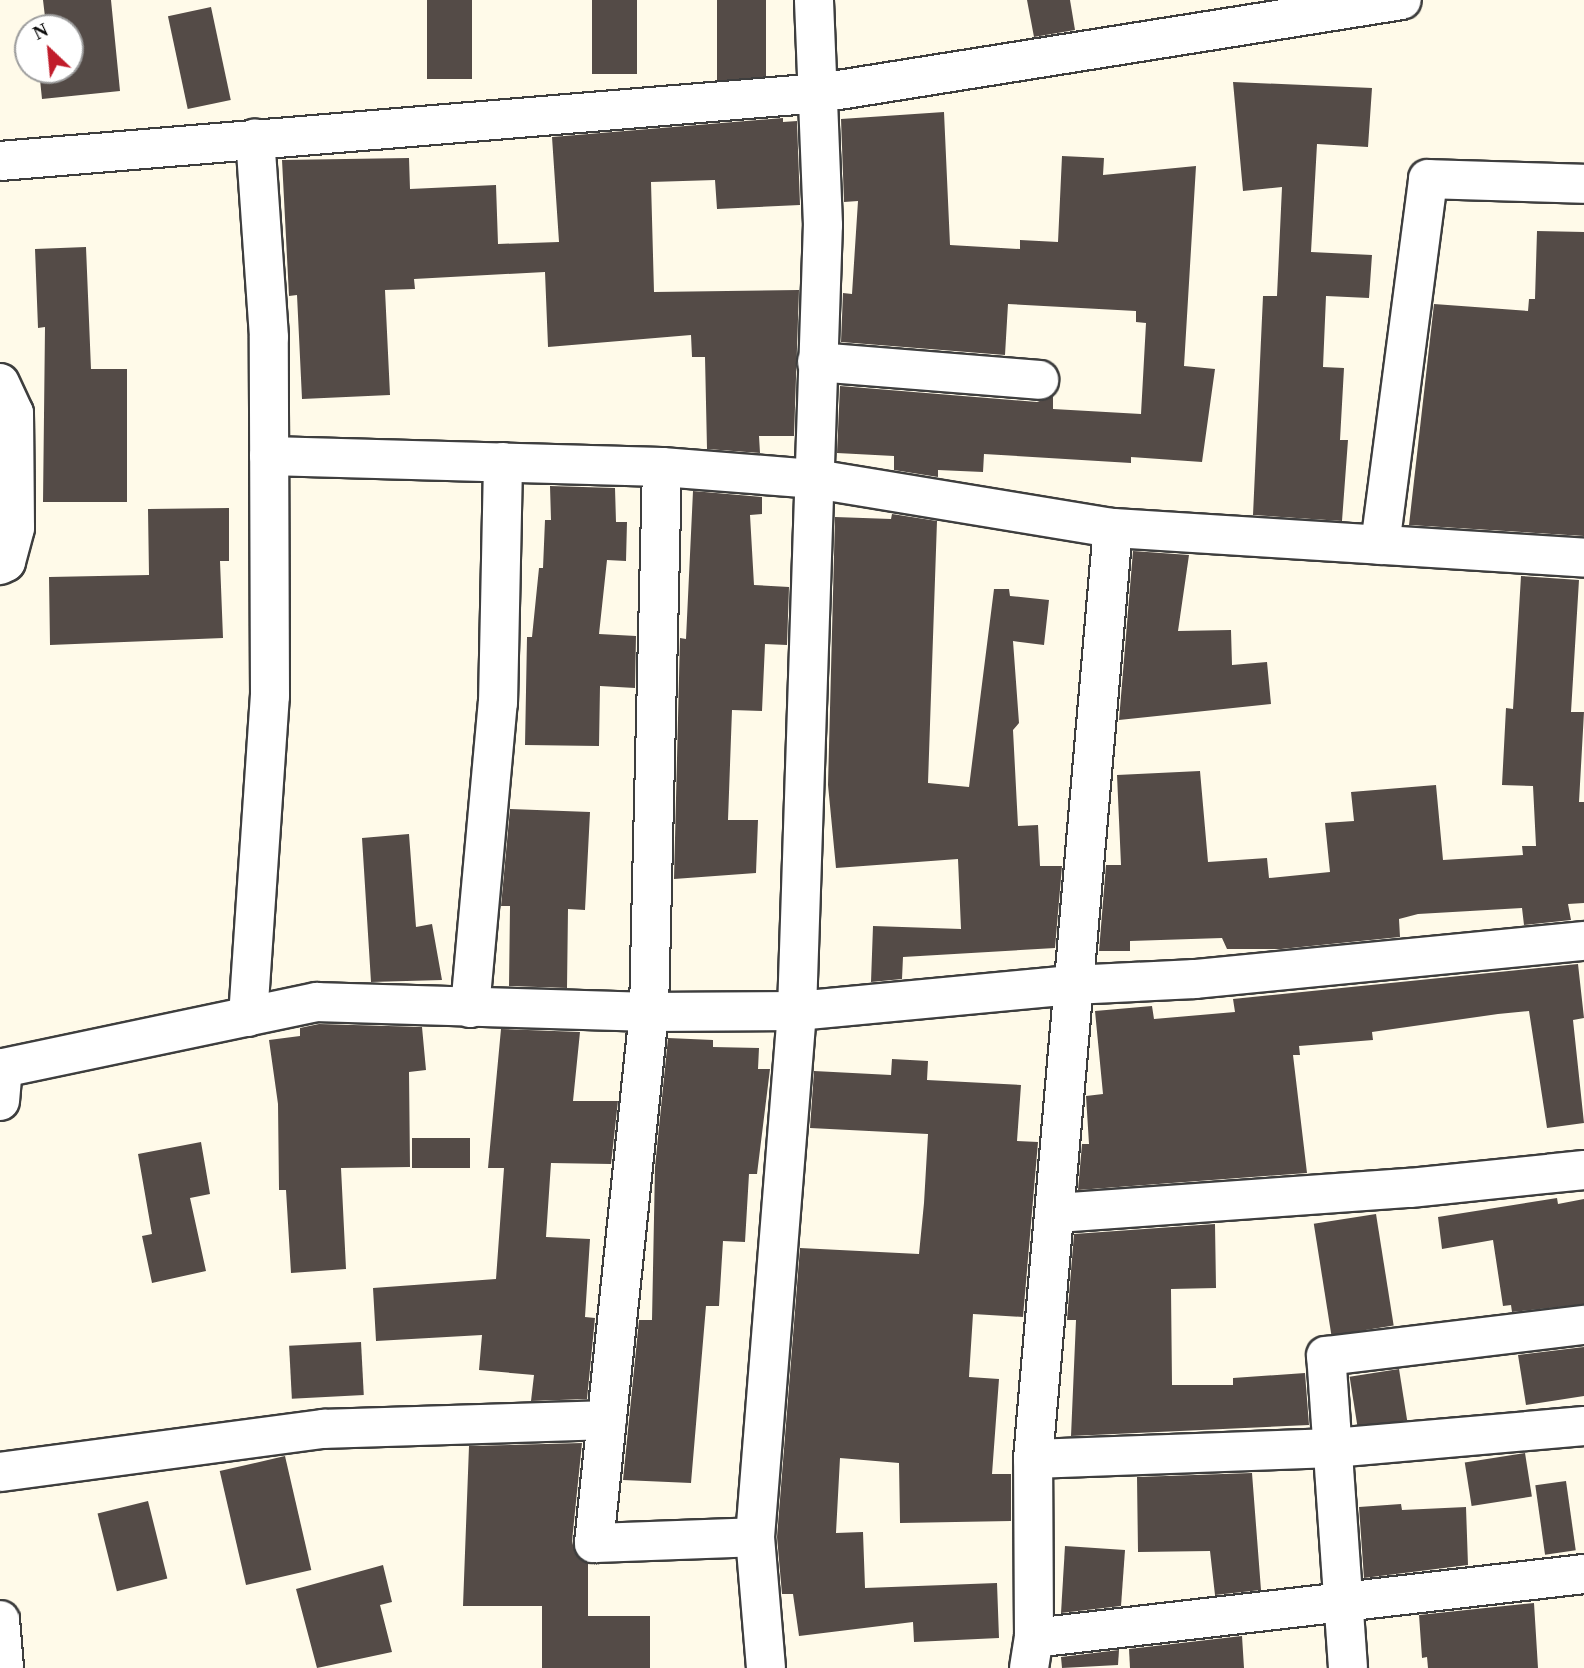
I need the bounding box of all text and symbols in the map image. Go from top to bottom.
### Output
north arrow [14,14,84,84]
text: N [30,19,51,44]

